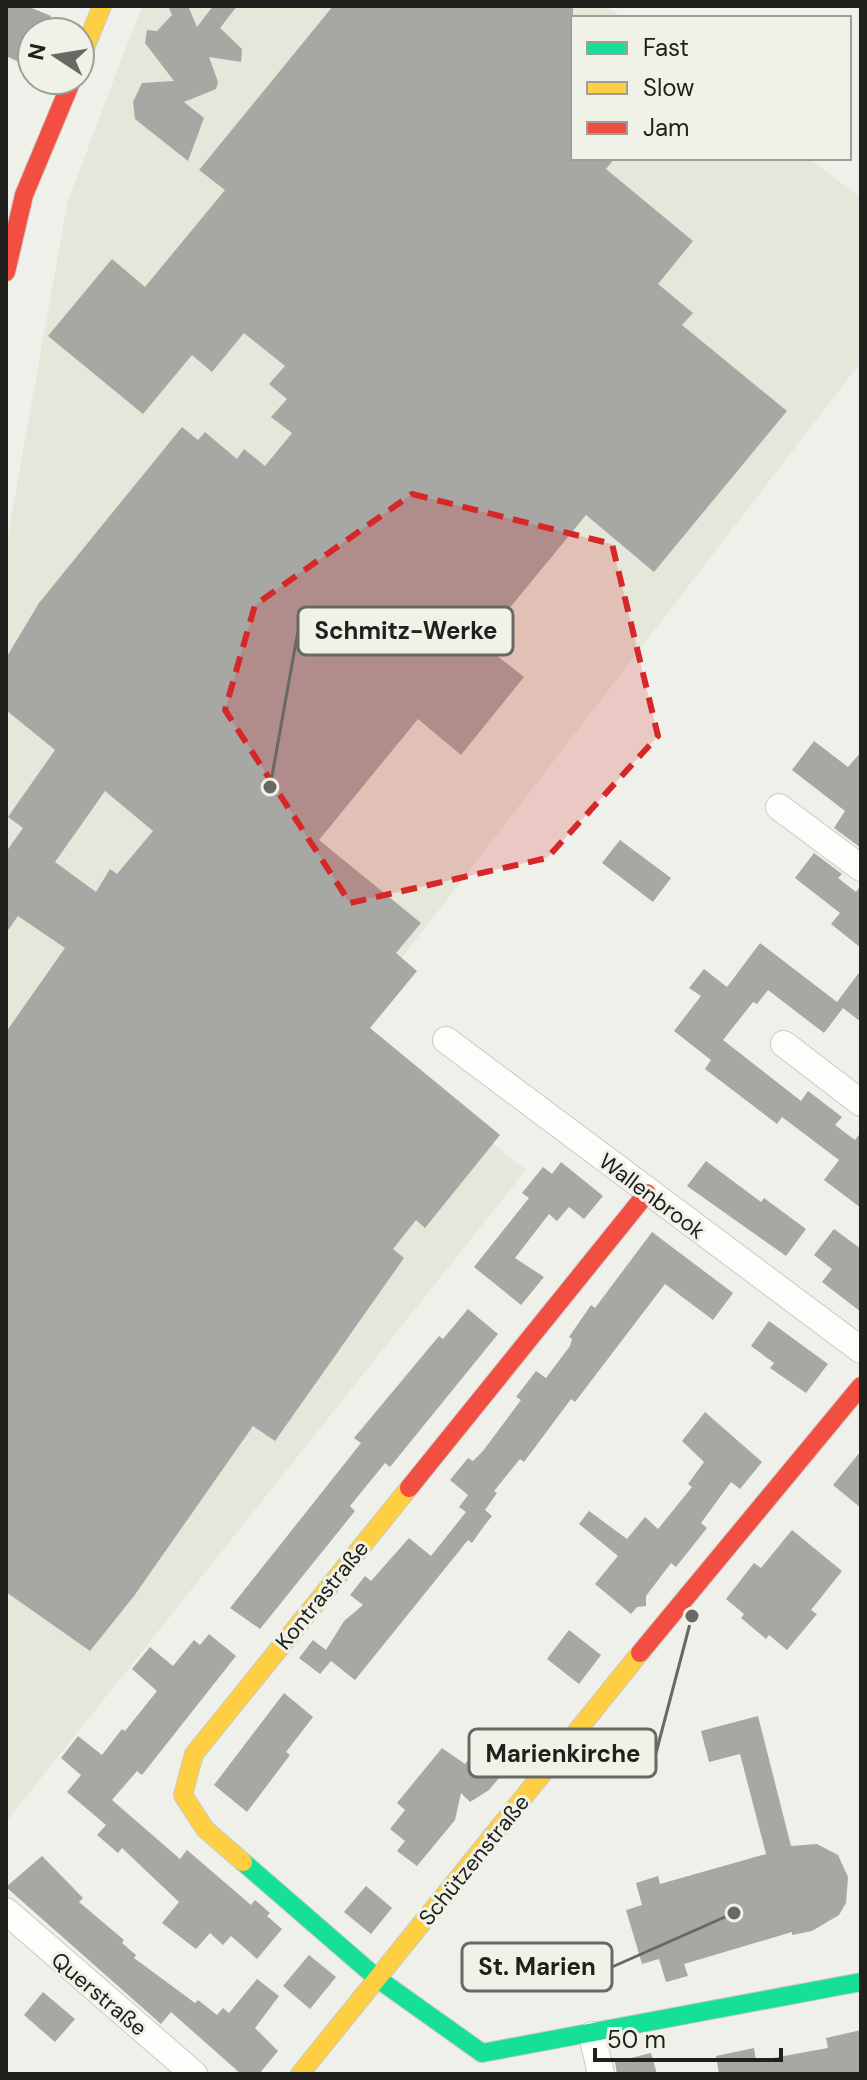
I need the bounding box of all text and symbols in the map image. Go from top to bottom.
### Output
north arrow [16,16,96,96]
legend [571,16,851,160]
text: Fast [643,32,689,63]
text: N [21,41,53,63]
text: Slow [643,72,694,103]
text: Jam [643,112,689,143]
callout: Schmitz-Werke [298,607,513,655]
text: Schmitz-Werke [315,615,497,646]
street label: Wallenbrook [593,1147,711,1245]
street label: Kontrastraße [269,1534,375,1656]
callout: Marienkirche [469,1729,656,1777]
text: Marienkirche [486,1738,640,1769]
street label: Schützenstraße [412,1789,536,1931]
callout: St. Marien [462,1943,612,1991]
street label: Querstraße [45,1946,153,2042]
text: St. Marien [478,1951,596,1982]
scale bar [595,2012,781,2062]
text: 50 m [607,2024,666,2055]

